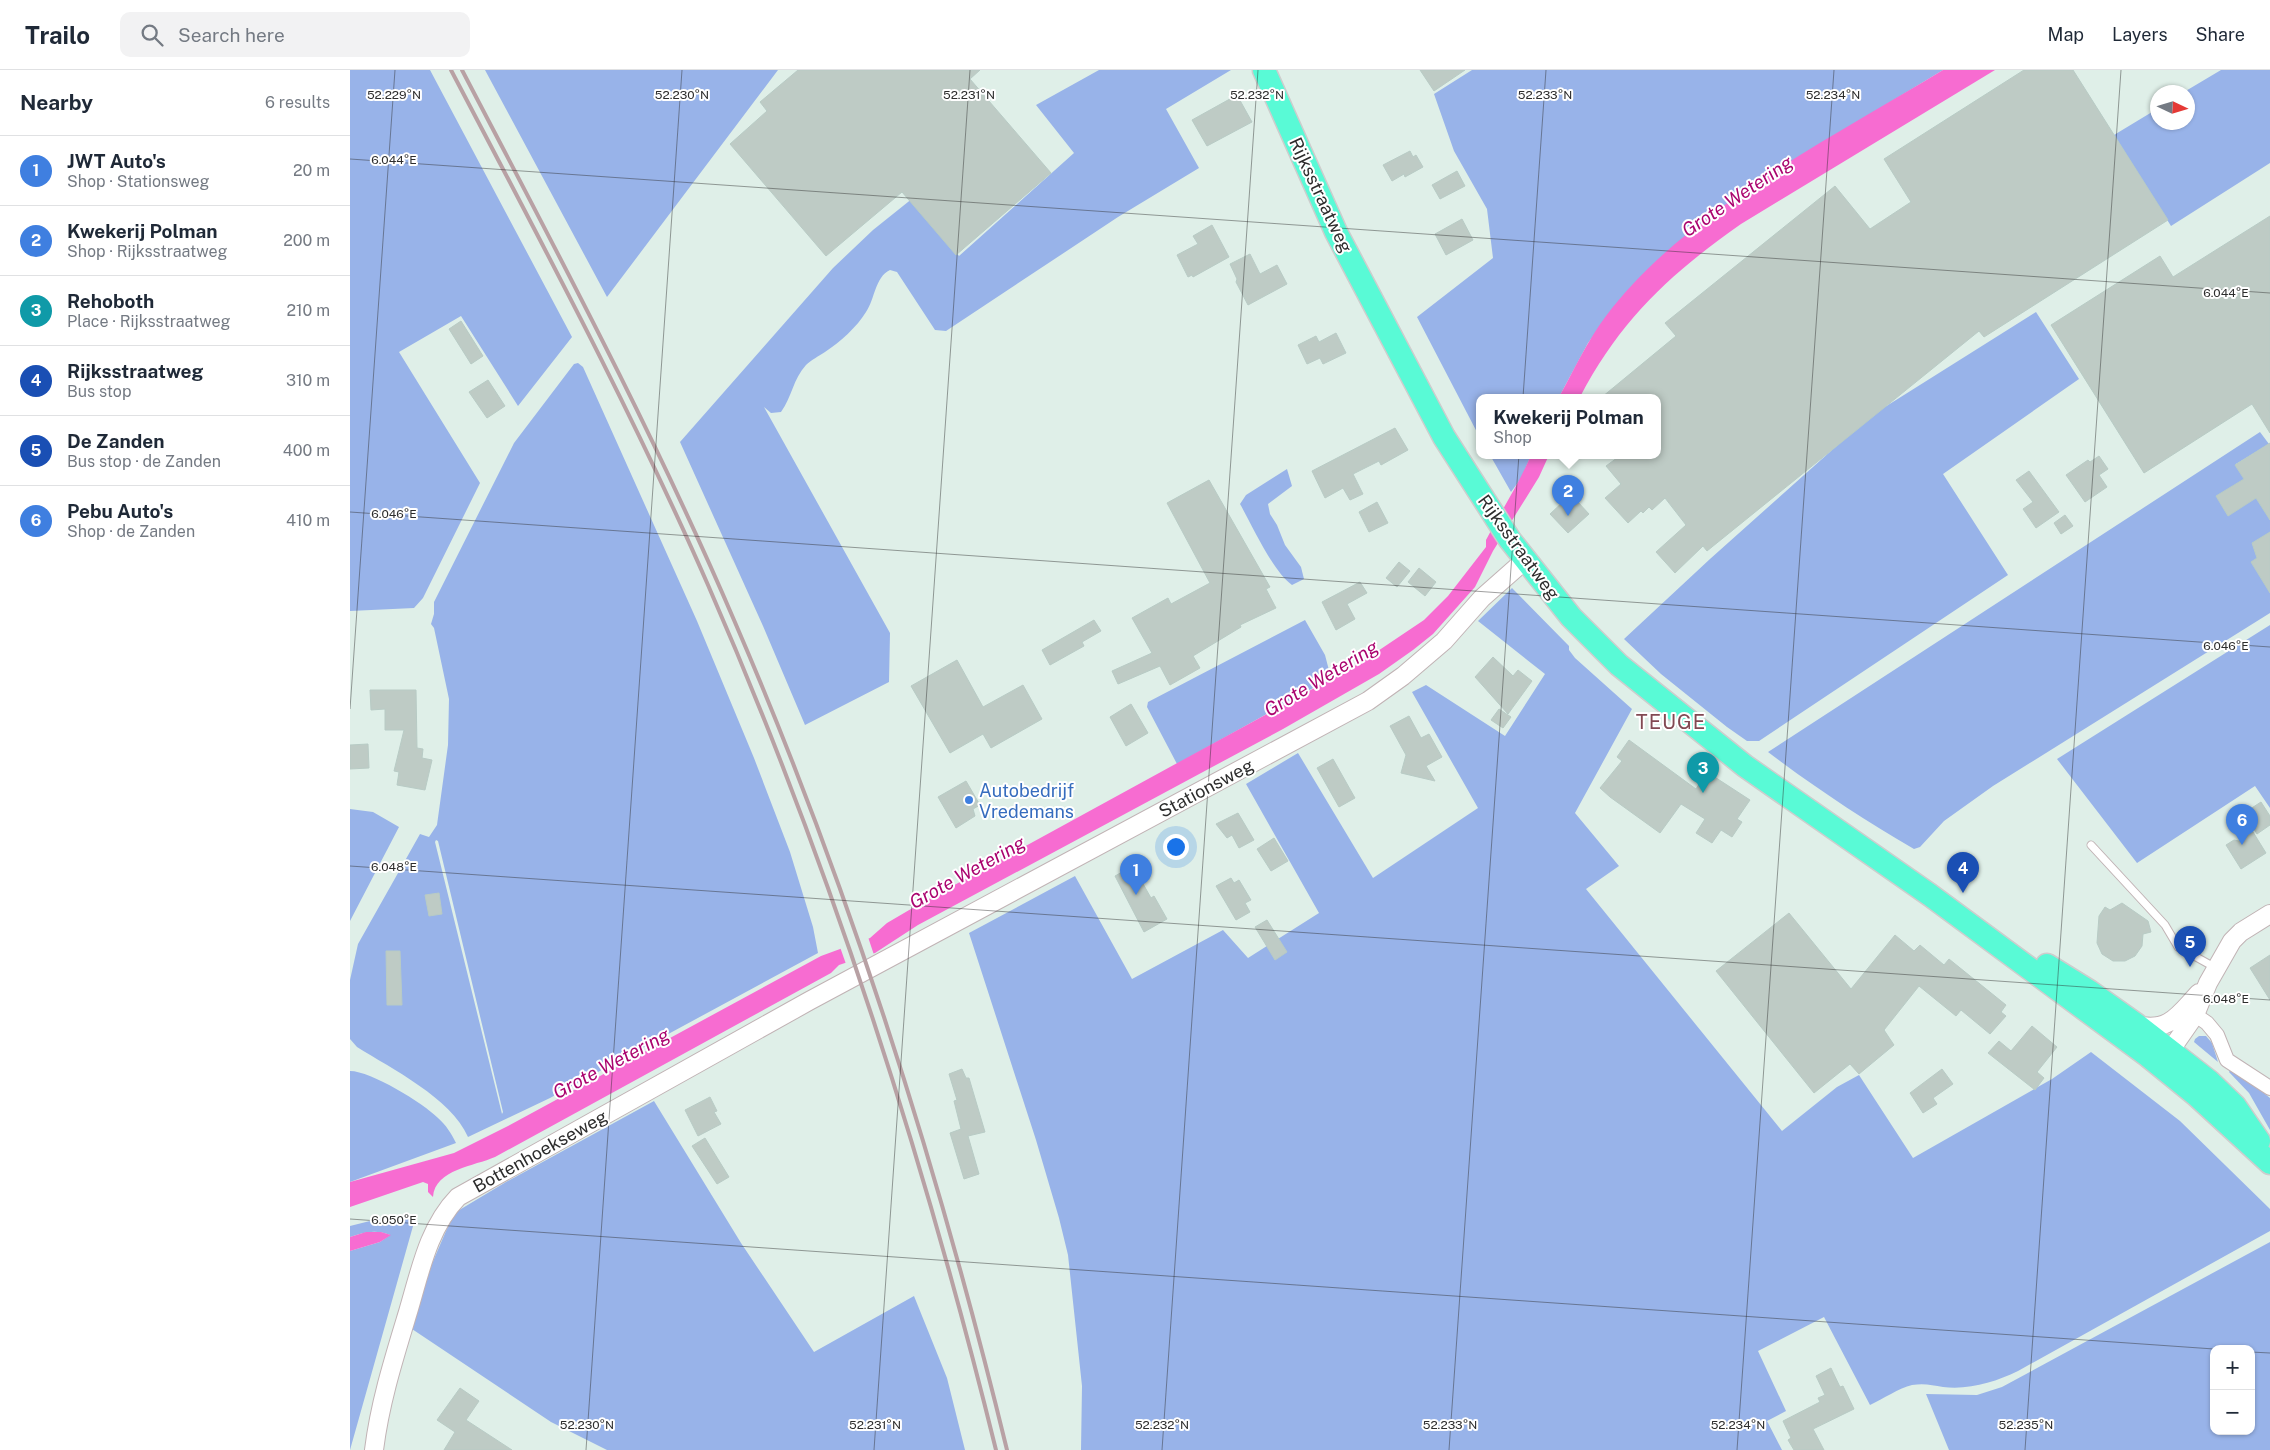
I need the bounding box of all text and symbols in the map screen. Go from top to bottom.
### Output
search box [120,12,470,57]
text: Trailo [25,21,90,49]
icon: search [138,21,166,49]
text: Search here [178,24,285,46]
text: Map [2048,24,2084,45]
text: Layers [2112,24,2168,45]
text: Share [2196,24,2245,45]
north arrow [2150,85,2195,130]
text: 52.229°N [367,88,421,102]
text: 52.230°N [655,88,709,102]
text: 52.231°N [943,88,995,102]
text: 52.232°N [1230,88,1284,102]
text: 52.233°N [1518,88,1572,102]
text: 52.234°N [1806,88,1860,102]
text: Nearby [20,90,93,115]
text: 6 results [265,93,330,112]
street label: Rijksstraatweg [1285,134,1357,256]
text: JWT Auto's [67,150,166,172]
water label: Grote Wetering [1677,150,1797,241]
text: 6.044°E [371,153,417,167]
text: 1 [33,161,39,180]
text: 20 m [293,161,330,180]
text: Shop · Stationsweg [67,172,210,191]
text: Kwekerij Polman [67,220,218,242]
text: 2 [31,231,41,250]
text: 200 m [283,231,330,250]
text: Shop · Rijksstraatweg [67,242,228,261]
text: 6.044°E [2203,286,2249,300]
text: Rehoboth [67,290,154,312]
text: 3 [31,301,41,320]
text: 210 m [286,301,330,320]
text: Place · Rijksstraatweg [67,312,231,331]
text: Rijksstraatweg [67,360,203,382]
text: 4 [31,371,41,390]
text: 310 m [286,371,330,390]
text: Bus stop [67,382,131,401]
popup [1476,394,1661,459]
text: Kwekerij Polman [1493,406,1644,428]
text: Shop [1493,428,1532,447]
text: De Zanden [67,430,165,452]
text: 5 [31,441,41,460]
text: 400 m [283,441,330,460]
text: Bus stop · de Zanden [67,452,221,471]
pin: 2 [1552,475,1584,516]
street label: Rijksstraatweg [1474,490,1564,604]
text: Pebu Auto's [67,500,173,522]
text: 6.046°E [371,507,417,521]
text: 6 [31,511,41,530]
text: 410 m [286,511,330,530]
text: Shop · de Zanden [67,522,195,541]
water label: Grote Wetering [1260,635,1383,721]
text: 6.046°E [2203,639,2249,653]
district label: TEUGE [1636,710,1706,734]
pin: 3 [1687,752,1719,793]
street label: Stationsweg [1155,754,1257,822]
place label: Autobedrijf Vredemans [979,780,1074,822]
marker: Autobedrijf Vredemans [963,794,975,806]
pin: 6 [2226,804,2258,845]
water label: Grote Wetering [905,831,1029,913]
your location [1163,834,1189,860]
pin: 4 [1947,852,1979,893]
pin: 1 [1120,854,1152,895]
text: 6.048°E [371,860,417,874]
pin: 5 [2174,926,2206,967]
text: 6.048°E [2203,992,2249,1006]
water label: Grote Wetering [549,1023,674,1103]
street label: Bottenhoekseweg [469,1105,611,1197]
text: 6.050°E [371,1213,417,1227]
map controls [2210,1345,2255,1435]
button: + [2210,1345,2255,1390]
button: − [2210,1390,2255,1435]
text: 52.230°N [560,1418,614,1432]
text: 52.231°N [849,1418,901,1432]
text: 52.232°N [1135,1418,1189,1432]
text: 52.233°N [1423,1418,1477,1432]
text: 52.234°N [1711,1418,1765,1432]
text: 52.235°N [1999,1418,2053,1432]

